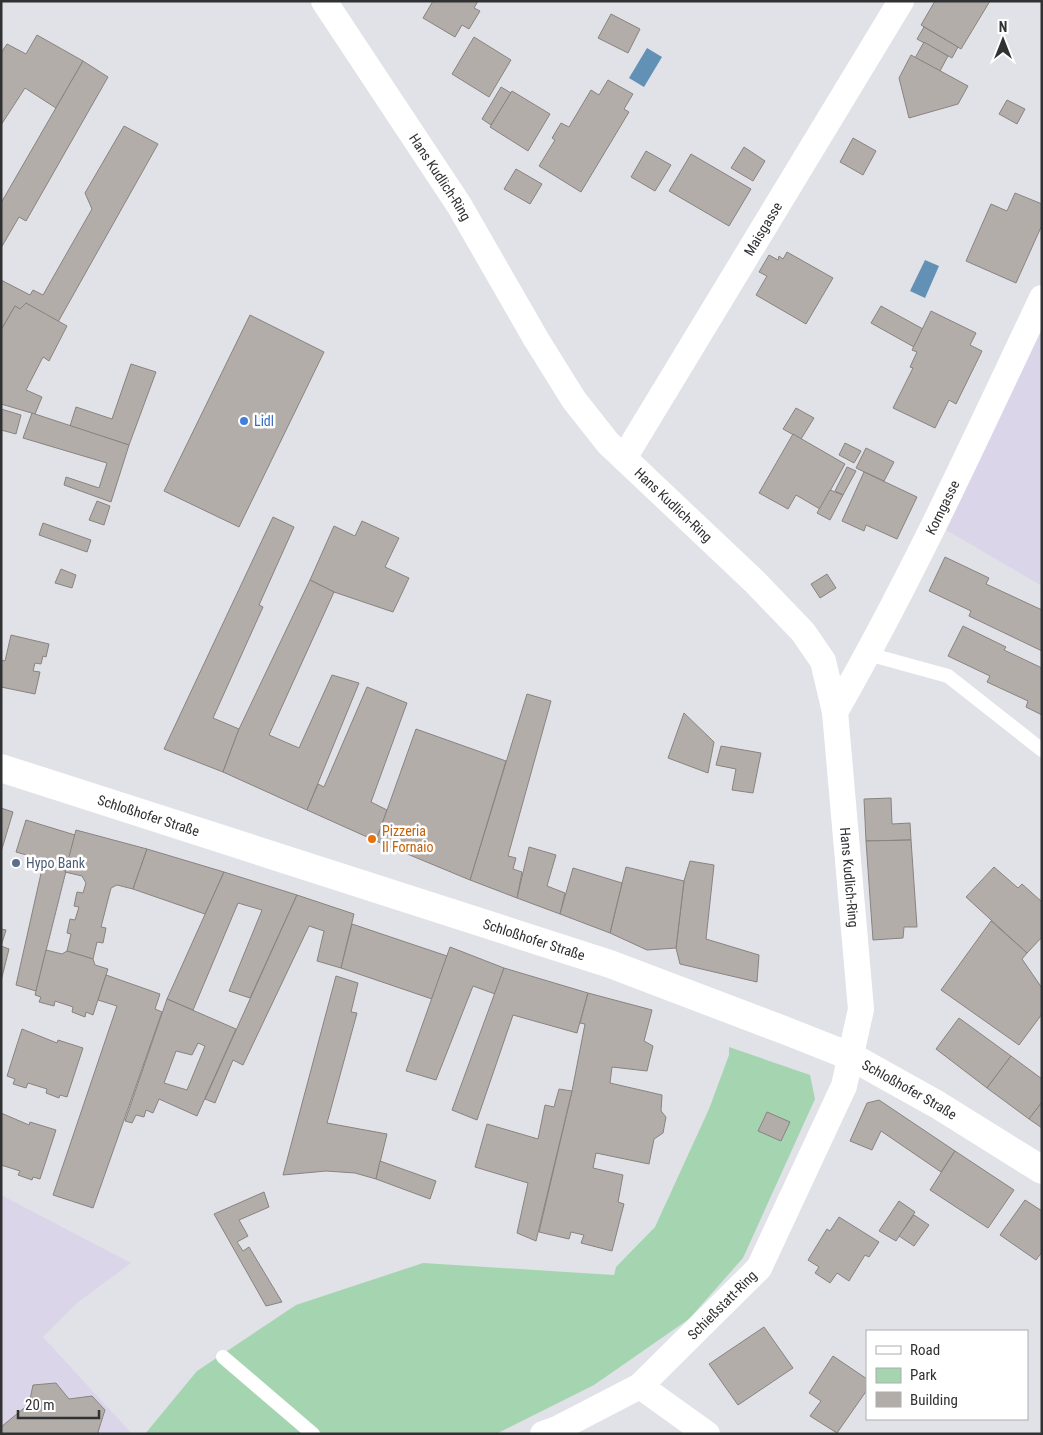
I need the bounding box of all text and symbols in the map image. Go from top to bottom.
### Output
north arrow [978,15,1028,65]
text: N [999,19,1007,35]
street label: Hans Kudlich-Ring [406,131,474,223]
street label: Maisgasse [741,199,786,259]
place label: Lidl [254,413,274,429]
marker: Lidl [238,415,250,427]
street label: Hans Kudlich-Ring [631,465,716,545]
street label: Korngasse [922,477,963,537]
street label: Schloßhofer Straße [96,792,202,840]
place label: Pizzeria Il Fornaio [382,823,434,855]
street label: Hans Kudlich-Ring [837,827,862,928]
marker: Pizzeria Il Fornaio [366,833,378,845]
place label: Hypo Bank [26,855,86,871]
marker: Hypo Bank [10,857,22,869]
street label: Schloßhofer Straße [481,916,587,964]
street label: Schloßhofer Straße [859,1056,960,1123]
street label: Schießstatt-Ring [684,1267,760,1343]
legend [866,1330,1028,1420]
text: Road [910,1341,940,1359]
text: Park [910,1366,937,1384]
scale bar [18,1388,99,1420]
text: Building [910,1391,958,1409]
text: 20 m [25,1396,55,1414]

